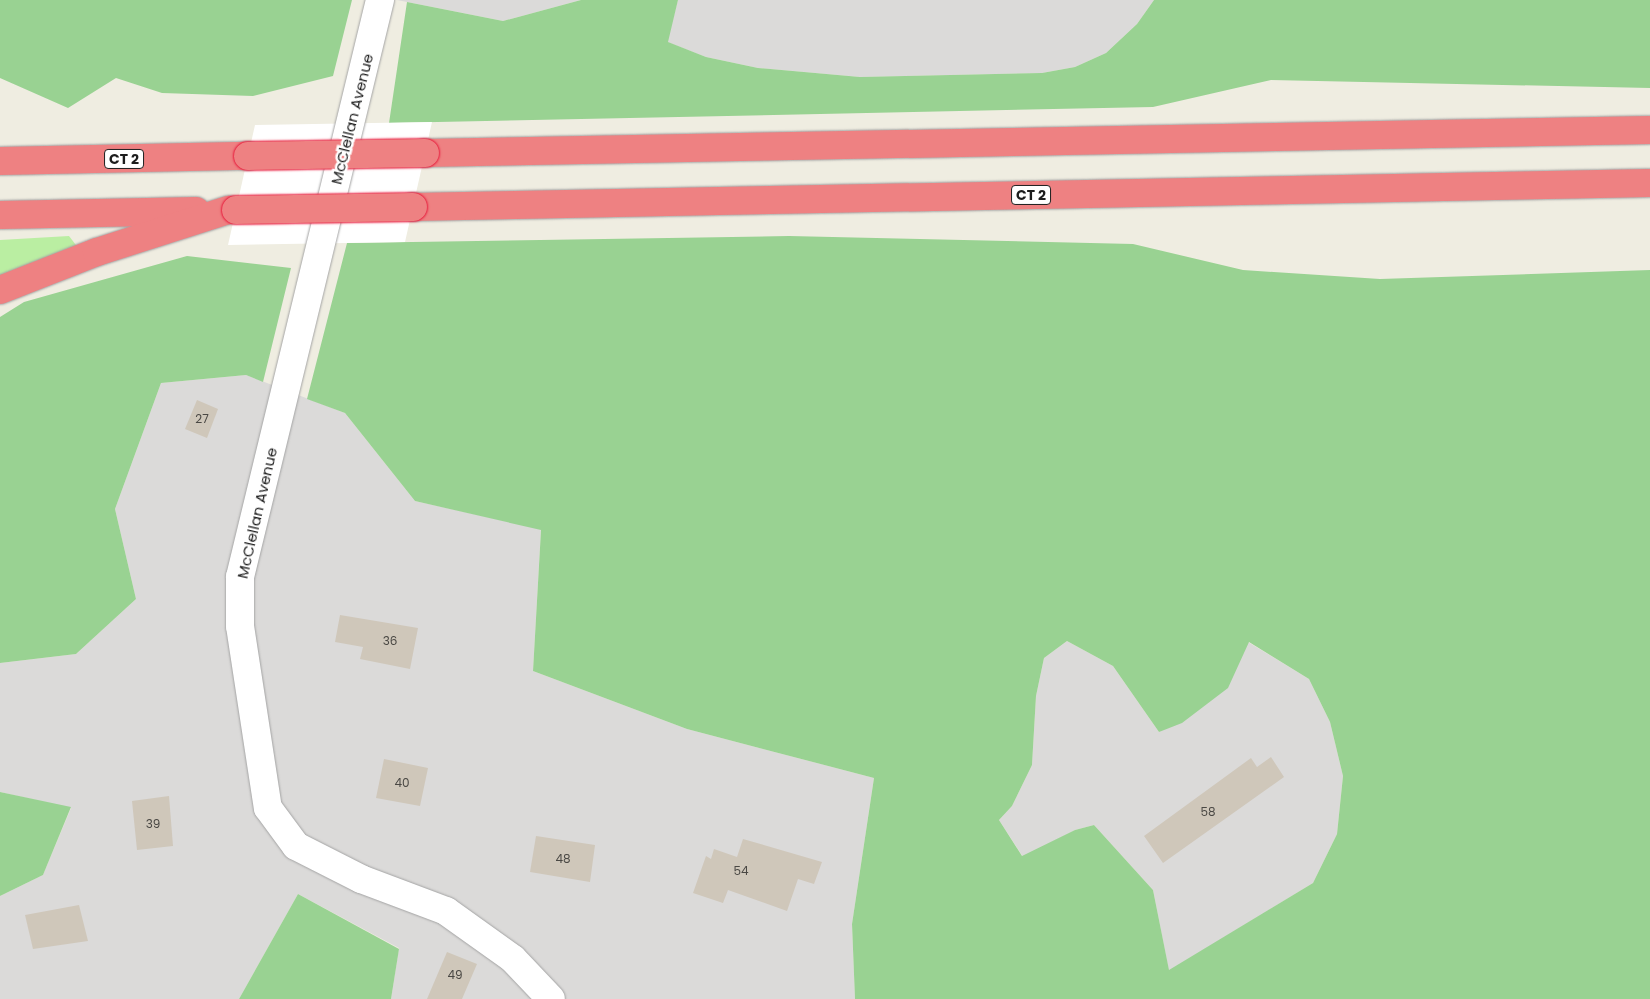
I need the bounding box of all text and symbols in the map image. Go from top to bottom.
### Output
street label: McClellan Avenue [327,52,377,186]
road number: CT 2 [104,148,144,170]
road number: CT 2 [1011,184,1051,206]
house number: 27 [195,412,209,426]
street label: McClellan Avenue [233,446,281,580]
house number: 36 [383,634,397,648]
house number: 40 [394,776,410,790]
house number: 58 [1200,805,1216,819]
house number: 39 [146,817,160,831]
house number: 48 [555,852,571,866]
house number: 54 [733,864,749,878]
house number: 49 [447,968,463,982]

